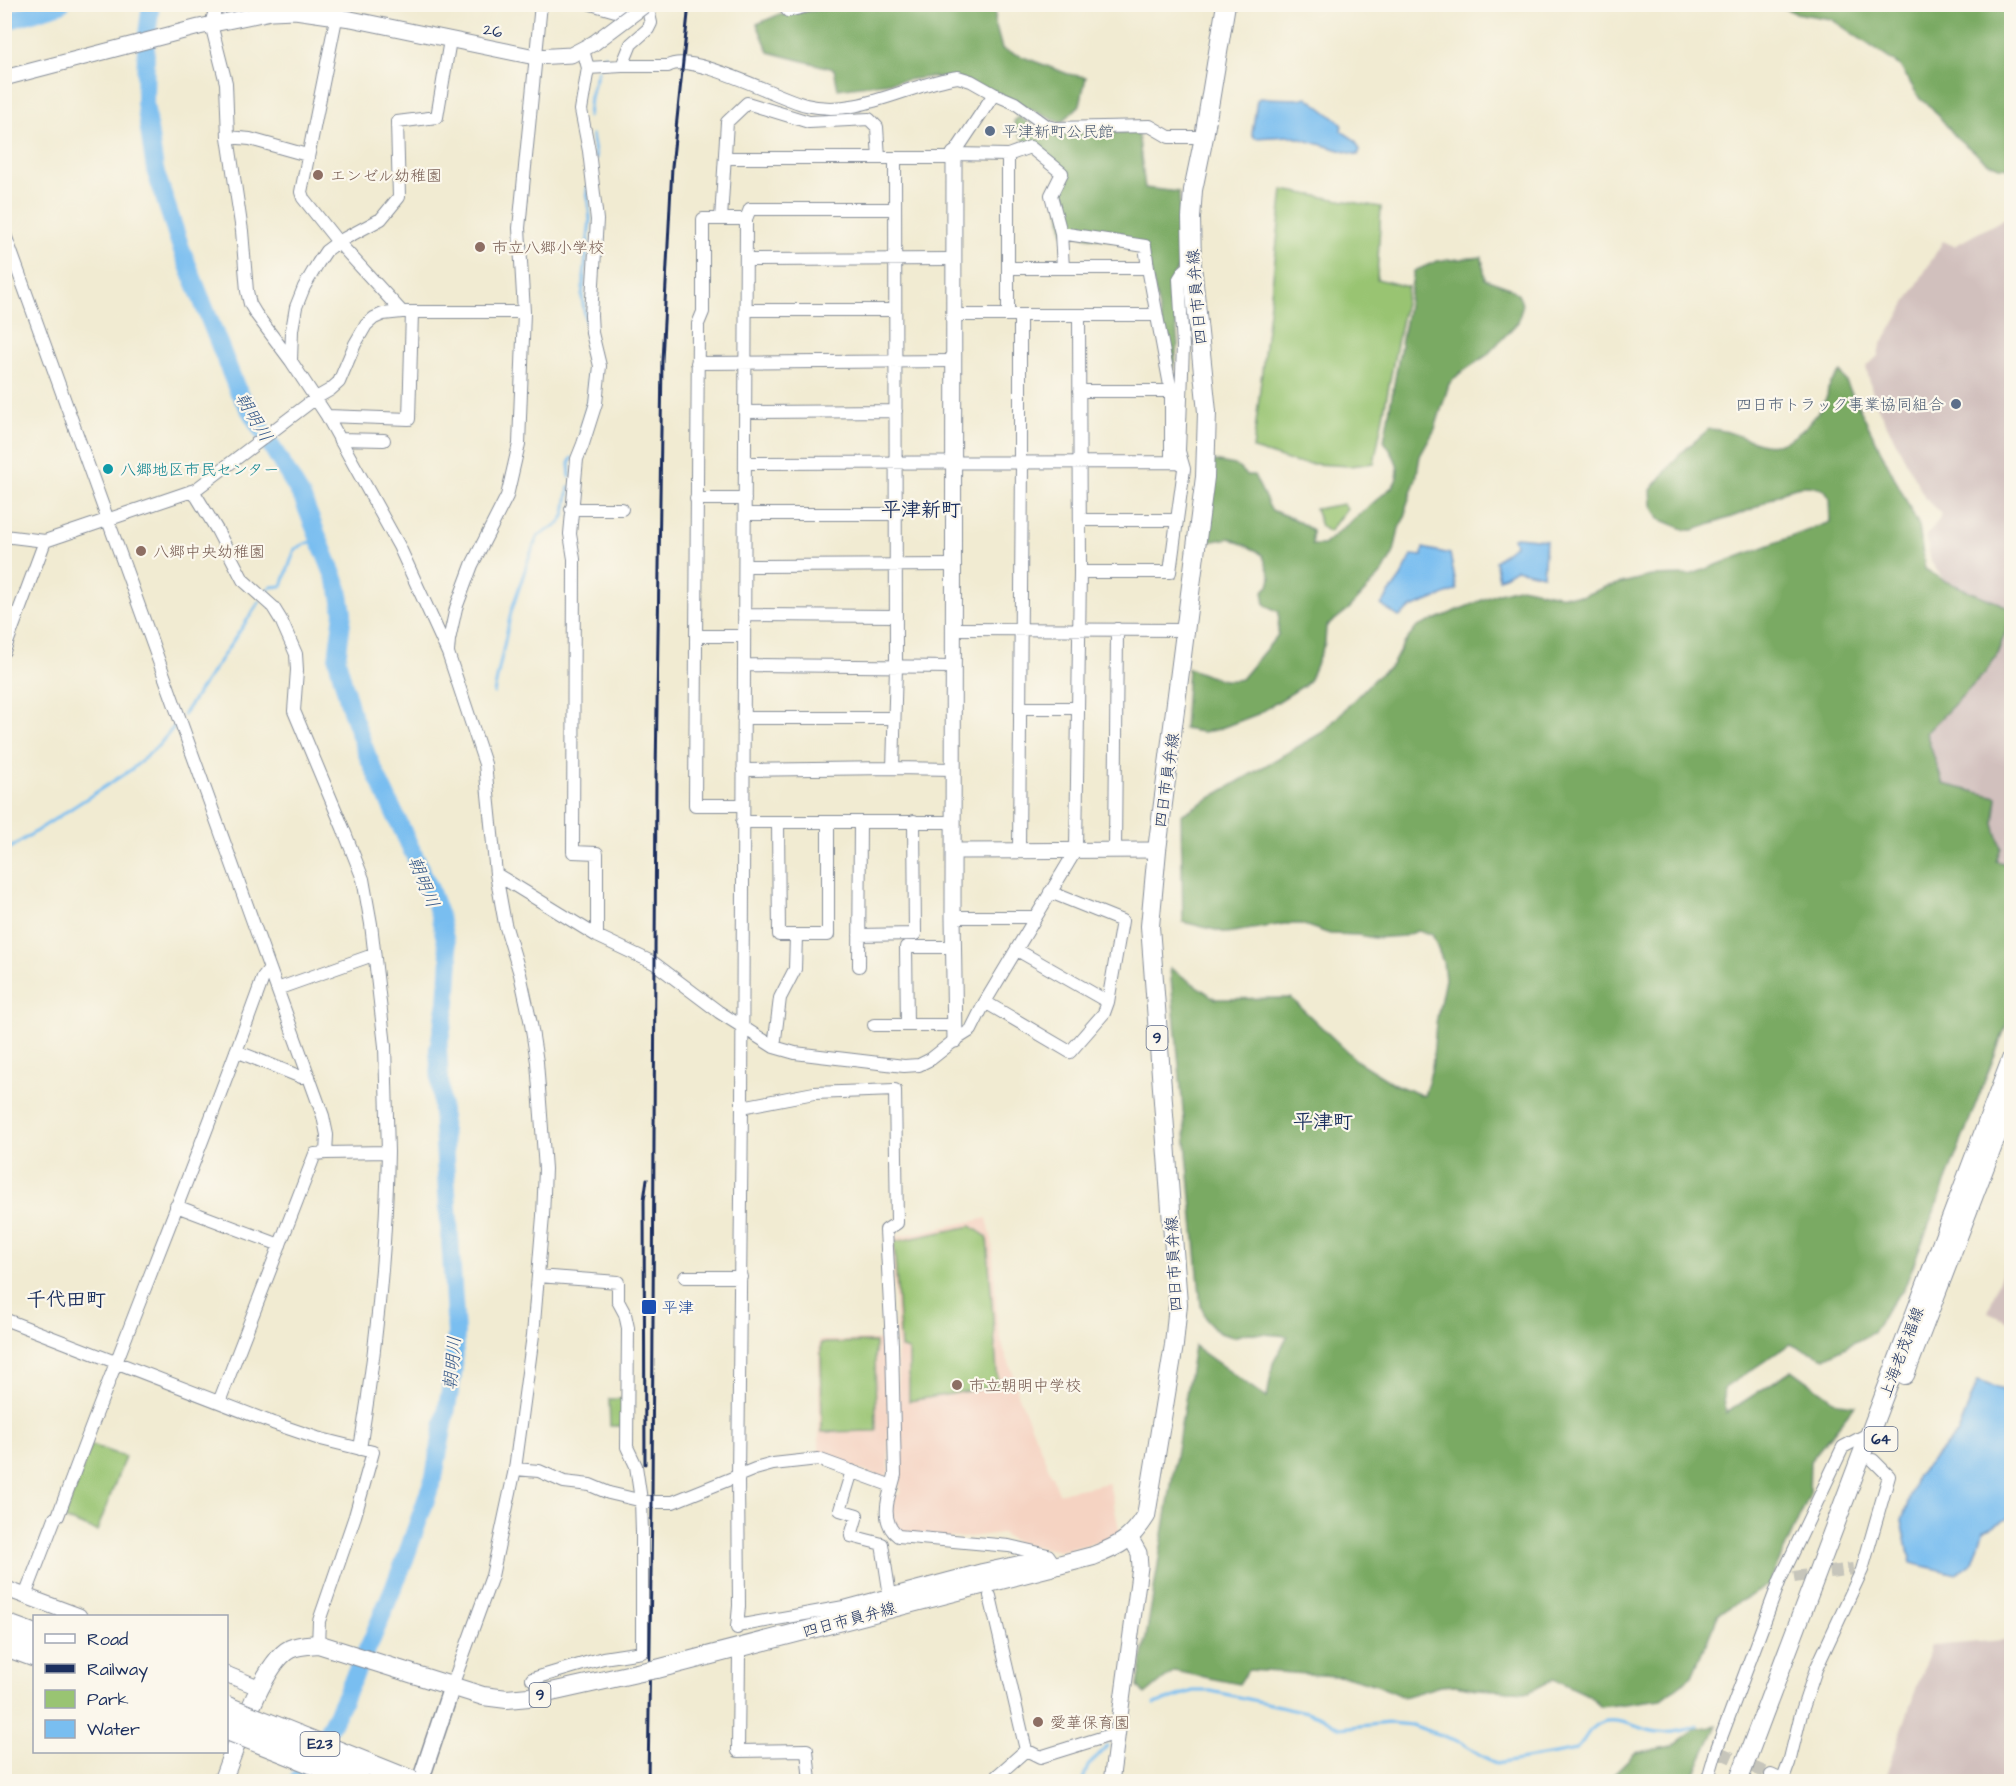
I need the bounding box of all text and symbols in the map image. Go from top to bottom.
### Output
street label: 26 [481,18,504,44]
place label: 平津新町公民館 [1002,121,1114,143]
marker: 平津新町公民館 [983,124,997,138]
place label: エンゼル幼稚園 [330,165,442,187]
marker: エンゼル幼稚園 [311,168,325,182]
place label: 市立八郷小学校 [492,237,604,259]
marker: 市立八郷小学校 [473,240,487,254]
street label: 四日市員弁線 [1182,248,1212,346]
water label: 朝明川 [229,388,278,447]
place label: 四日市トラック事業協同組合 [1736,394,1944,416]
marker: 四日市トラック事業協同組合 [1949,397,1963,411]
place label: 八郷地区市民センター [120,459,279,481]
marker: 八郷地区市民センター [101,462,115,476]
district label: 平津新町 [881,496,961,524]
place label: 八郷中央幼稚園 [153,541,265,563]
marker: 八郷中央幼稚園 [134,544,148,558]
street label: 四日市員弁線 [1149,731,1185,829]
water label: 朝明川 [402,852,445,912]
road number: 9 [1146,1026,1168,1050]
district label: 平津町 [1293,1108,1353,1136]
street label: 四日市員弁線 [1161,1215,1187,1312]
district label: 千代田町 [26,1286,106,1314]
place label: 平津 [662,1297,694,1319]
marker: 平津 [640,1298,658,1316]
street label: 上海老茂福線 [1874,1304,1929,1401]
water label: 朝明川 [438,1335,467,1391]
place label: 市立朝明中学校 [969,1375,1081,1397]
marker: 市立朝明中学校 [950,1378,964,1392]
road number: 64 [1864,1427,1898,1451]
street label: 四日市員弁線 [800,1597,898,1643]
legend [33,1615,228,1753]
text: Road [87,1627,128,1652]
text: Railway [87,1657,148,1683]
road number: 9 [530,1683,550,1707]
text: Park [87,1687,129,1712]
place label: 愛華保育園 [1050,1712,1130,1734]
marker: 愛華保育園 [1031,1715,1045,1729]
text: Water [87,1717,140,1742]
road number: E23 [300,1732,340,1756]

